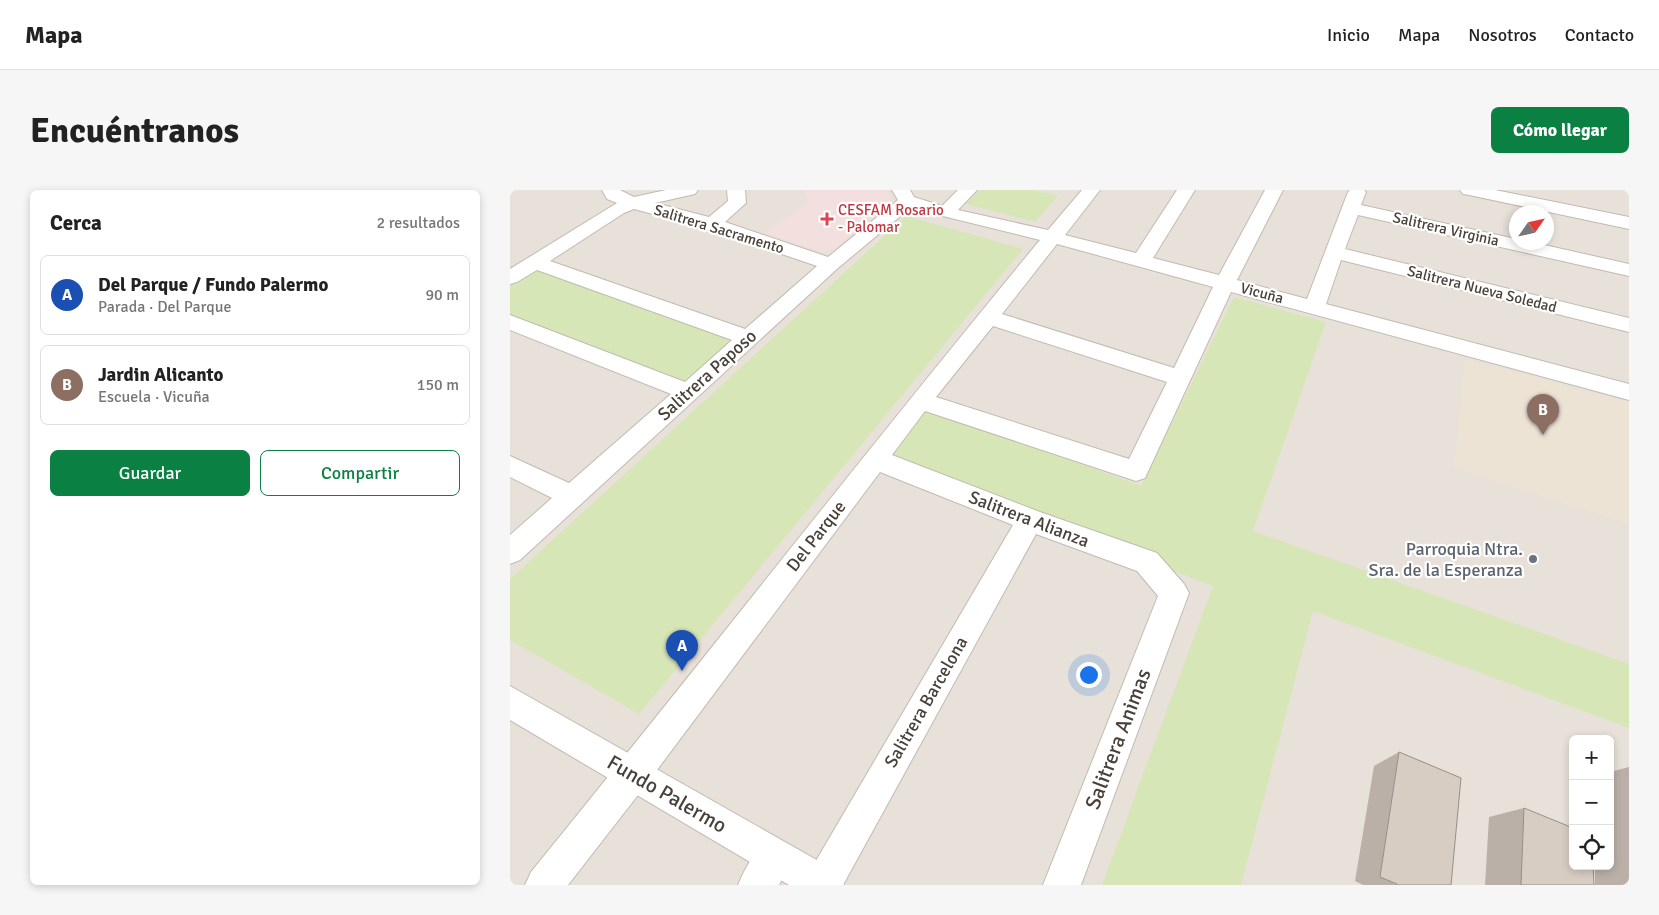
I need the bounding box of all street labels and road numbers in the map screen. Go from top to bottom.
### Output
street label: Salitrera Sacramento [652,201,786,257]
street label: Salitrera Virginia [1391,208,1501,250]
street label: Salitrera Nueva Soledad [1405,262,1559,316]
street label: Vicuña [1239,279,1285,307]
street label: Salitrera Paposo [653,325,761,425]
street label: Salitrera Alianza [966,486,1092,552]
street label: Del Parque [782,496,850,576]
street label: Salitrera Barcelona [880,633,972,771]
street label: Salitrera Animas [1079,665,1157,813]
street label: Fundo Palermo [602,749,732,839]

